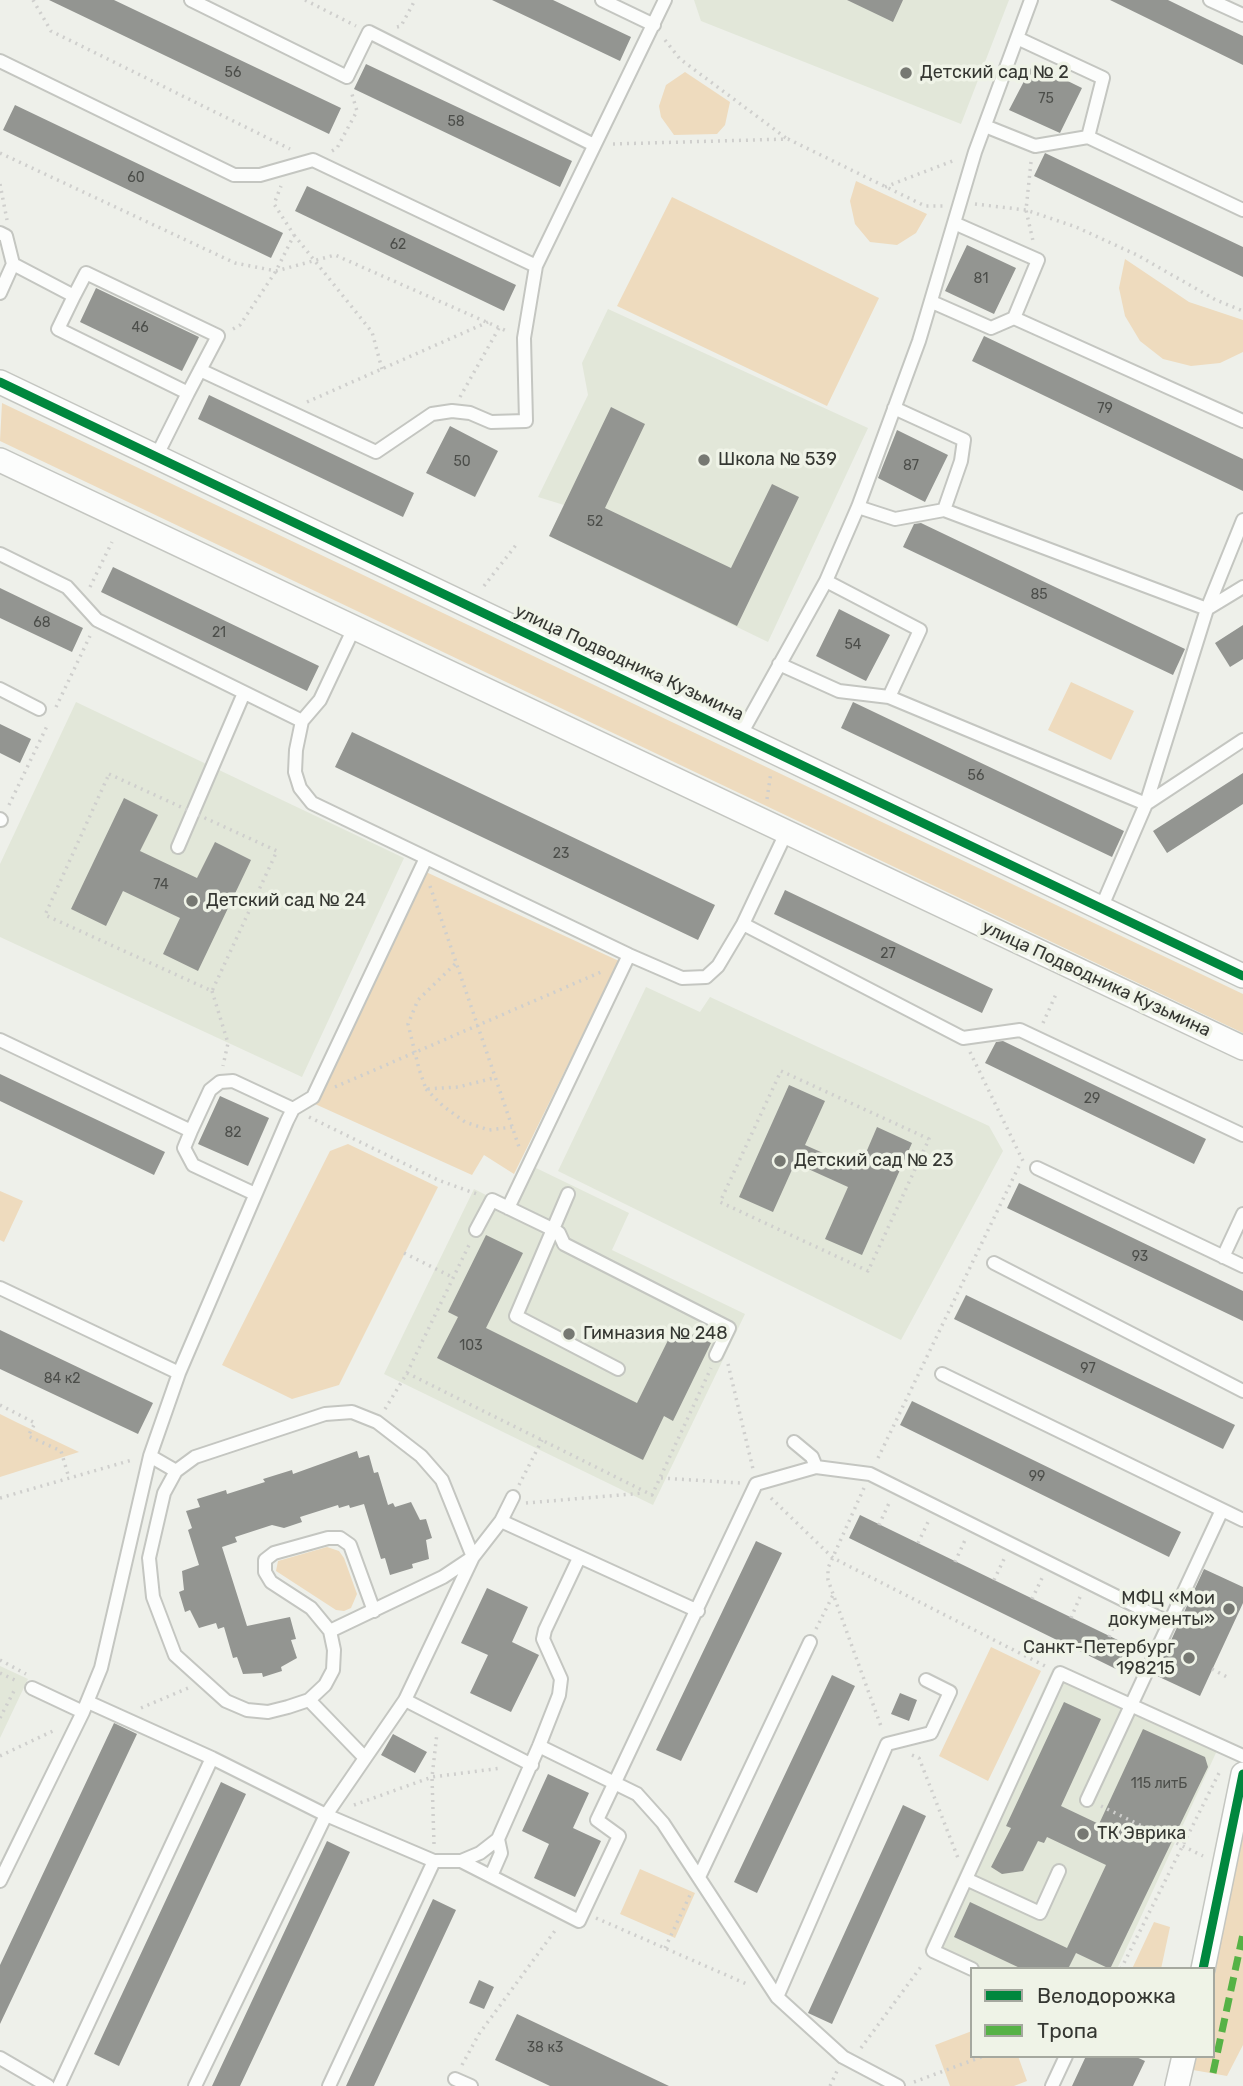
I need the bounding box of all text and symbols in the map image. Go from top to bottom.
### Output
place label: Детский сад № 2 [920,62,1069,84]
house number: 56 [225,65,241,81]
marker: Детский сад № 2 [898,65,914,81]
house number: 75 [1038,91,1054,107]
house number: 58 [447,114,465,130]
house number: 60 [127,170,145,186]
house number: 62 [390,237,406,253]
house number: 81 [974,271,988,287]
house number: 46 [131,320,149,336]
house number: 79 [1097,401,1113,417]
place label: Школа № 539 [718,449,837,471]
marker: Школа № 539 [696,452,712,468]
house number: 50 [453,454,471,470]
house number: 87 [903,458,919,474]
house number: 52 [587,514,603,530]
house number: 85 [1030,587,1048,603]
street label: улица Подводника Кузьмина [511,600,747,726]
house number: 68 [33,615,51,631]
house number: 21 [212,625,226,641]
house number: 54 [844,637,862,653]
house number: 56 [968,768,984,784]
house number: 23 [553,846,569,862]
house number: 74 [153,877,169,893]
place label: Детский сад № 24 [206,890,366,912]
marker: Детский сад № 24 [184,893,200,909]
street label: улица Подводника Кузьмина [978,916,1214,1042]
house number: 27 [880,946,896,962]
house number: 29 [1084,1091,1100,1107]
house number: 82 [224,1125,242,1141]
place label: Детский сад № 23 [794,1150,954,1172]
marker: Детский сад № 23 [772,1153,788,1169]
house number: 93 [1132,1249,1148,1265]
place label: Гимназия № 248 [583,1323,728,1345]
marker: Гимназия № 248 [561,1326,577,1342]
house number: 103 [459,1338,483,1354]
house number: 97 [1080,1361,1096,1377]
house number: 84 к2 [44,1371,80,1387]
house number: 99 [1029,1469,1045,1485]
place label: МФЦ «Мои документы» [1108,1588,1215,1630]
marker: МФЦ «Мои документы» [1221,1601,1237,1617]
place label: Санкт-Петербург 198215 [1023,1637,1175,1680]
marker: Санкт-Петербург 198215 [1181,1650,1197,1666]
house number: 115 литБ [1131,1776,1187,1792]
place label: ТК Эврика [1097,1823,1186,1845]
marker: ТК Эврика [1075,1826,1091,1842]
legend [970,1967,1215,2058]
text: Велодорожка [1037,1983,1176,2008]
text: Тропа [1037,2018,1098,2043]
house number: 38 к3 [527,2040,563,2056]

